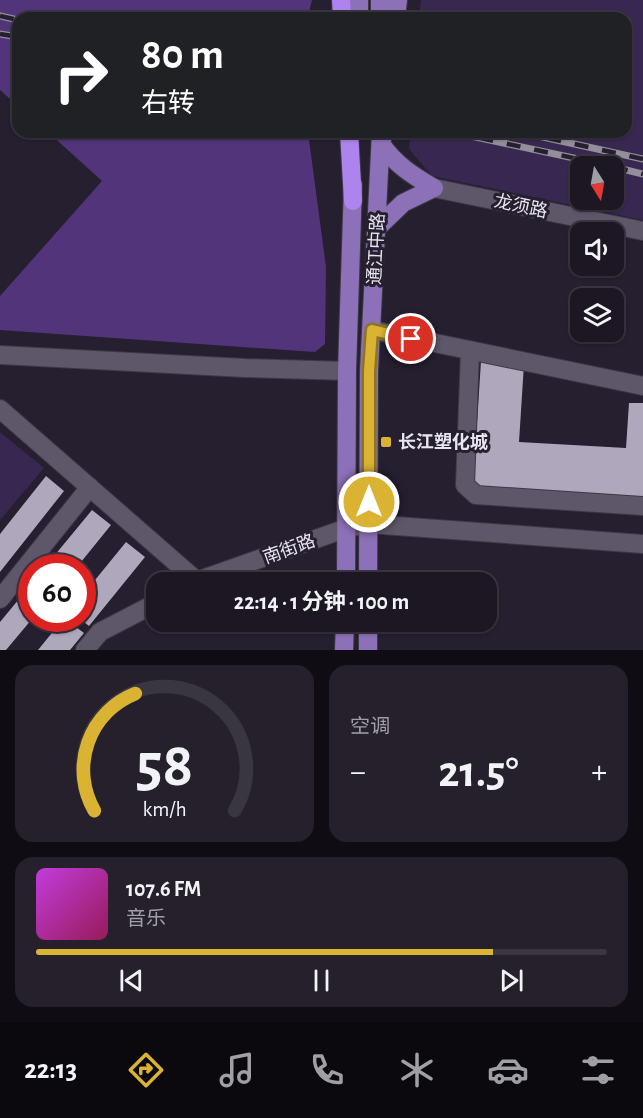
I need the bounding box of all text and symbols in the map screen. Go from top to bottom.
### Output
text: 80 m [141,34,224,76]
icon: right [42,36,120,114]
text: 右转 [141,90,195,117]
north arrow [570,156,624,210]
map controls [570,156,624,342]
street label: 龙须路 [493,191,549,221]
street label: 通江中路 [364,213,388,285]
button: sound [570,222,624,276]
button: layers [570,288,624,342]
pin [385,313,436,364]
icon: arrive [394,322,427,355]
place label: 长江塑化城 [398,432,488,452]
marker: 长江塑化城 [379,435,393,449]
position arrow [337,470,401,534]
street label: 南街路 [260,530,318,568]
speed limit sign: 60 [18,554,96,632]
text: 22:14 · 1 分钟 · 100 m [234,591,409,613]
text: 空调 [350,717,390,737]
text: 58 [136,735,193,797]
text: 21.5° [438,750,519,795]
text: − [350,756,366,789]
text: + [591,756,607,789]
text: km/h [142,799,187,820]
text: 107.6 FM [126,878,201,900]
text: 音乐 [126,909,166,929]
icon: previous [115,964,148,997]
icon: pause [305,964,338,997]
icon: next [495,964,528,997]
icon: directions [125,1049,167,1091]
icon: music [216,1049,258,1091]
icon: phone [306,1049,348,1091]
icon: climate [396,1049,438,1091]
icon: car [487,1049,529,1091]
icon: filters [577,1049,619,1091]
text: 22:13 [24,1056,77,1083]

